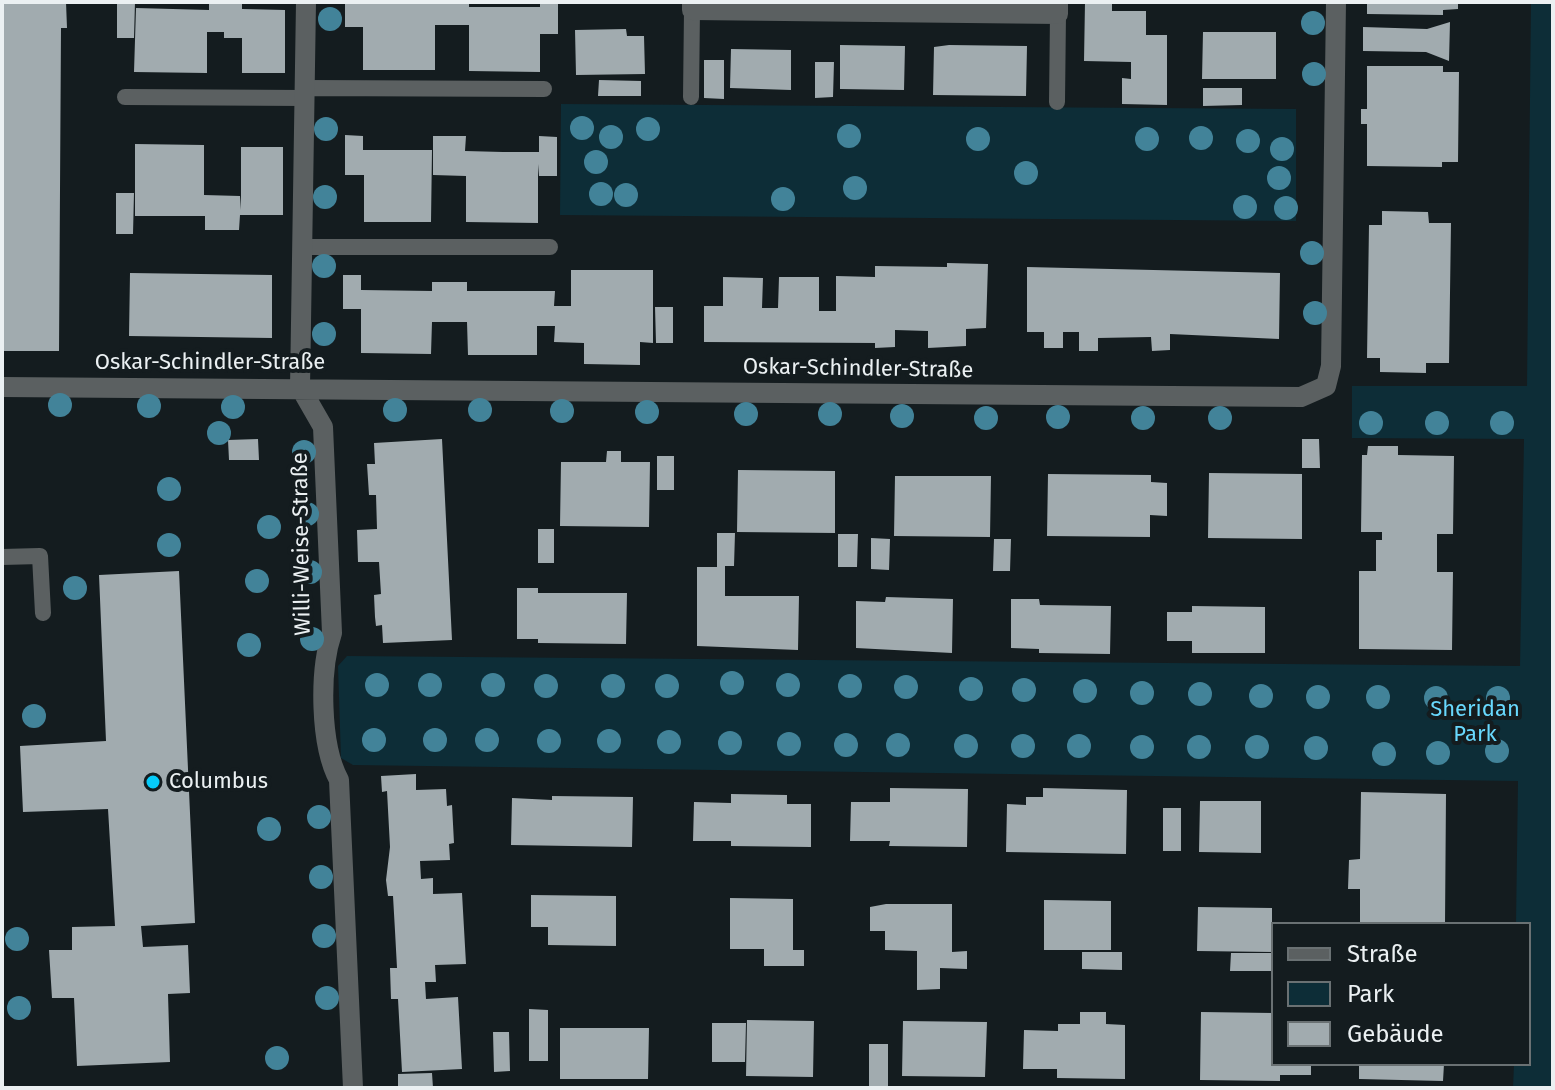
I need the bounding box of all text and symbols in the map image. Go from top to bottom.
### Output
street label: Oskar-Schindler-Straße [95,350,325,376]
street label: Oskar-Schindler-Straße [743,354,973,384]
street label: Willi-Weise-Straße [287,452,317,636]
park label: Sheridan Park [1430,697,1520,748]
place label: Columbus [169,769,268,795]
marker: Columbus [144,773,162,791]
legend [1271,922,1531,1066]
text: Straße [1347,940,1418,968]
text: Park [1347,980,1394,1008]
text: Gebäude [1347,1020,1444,1048]

